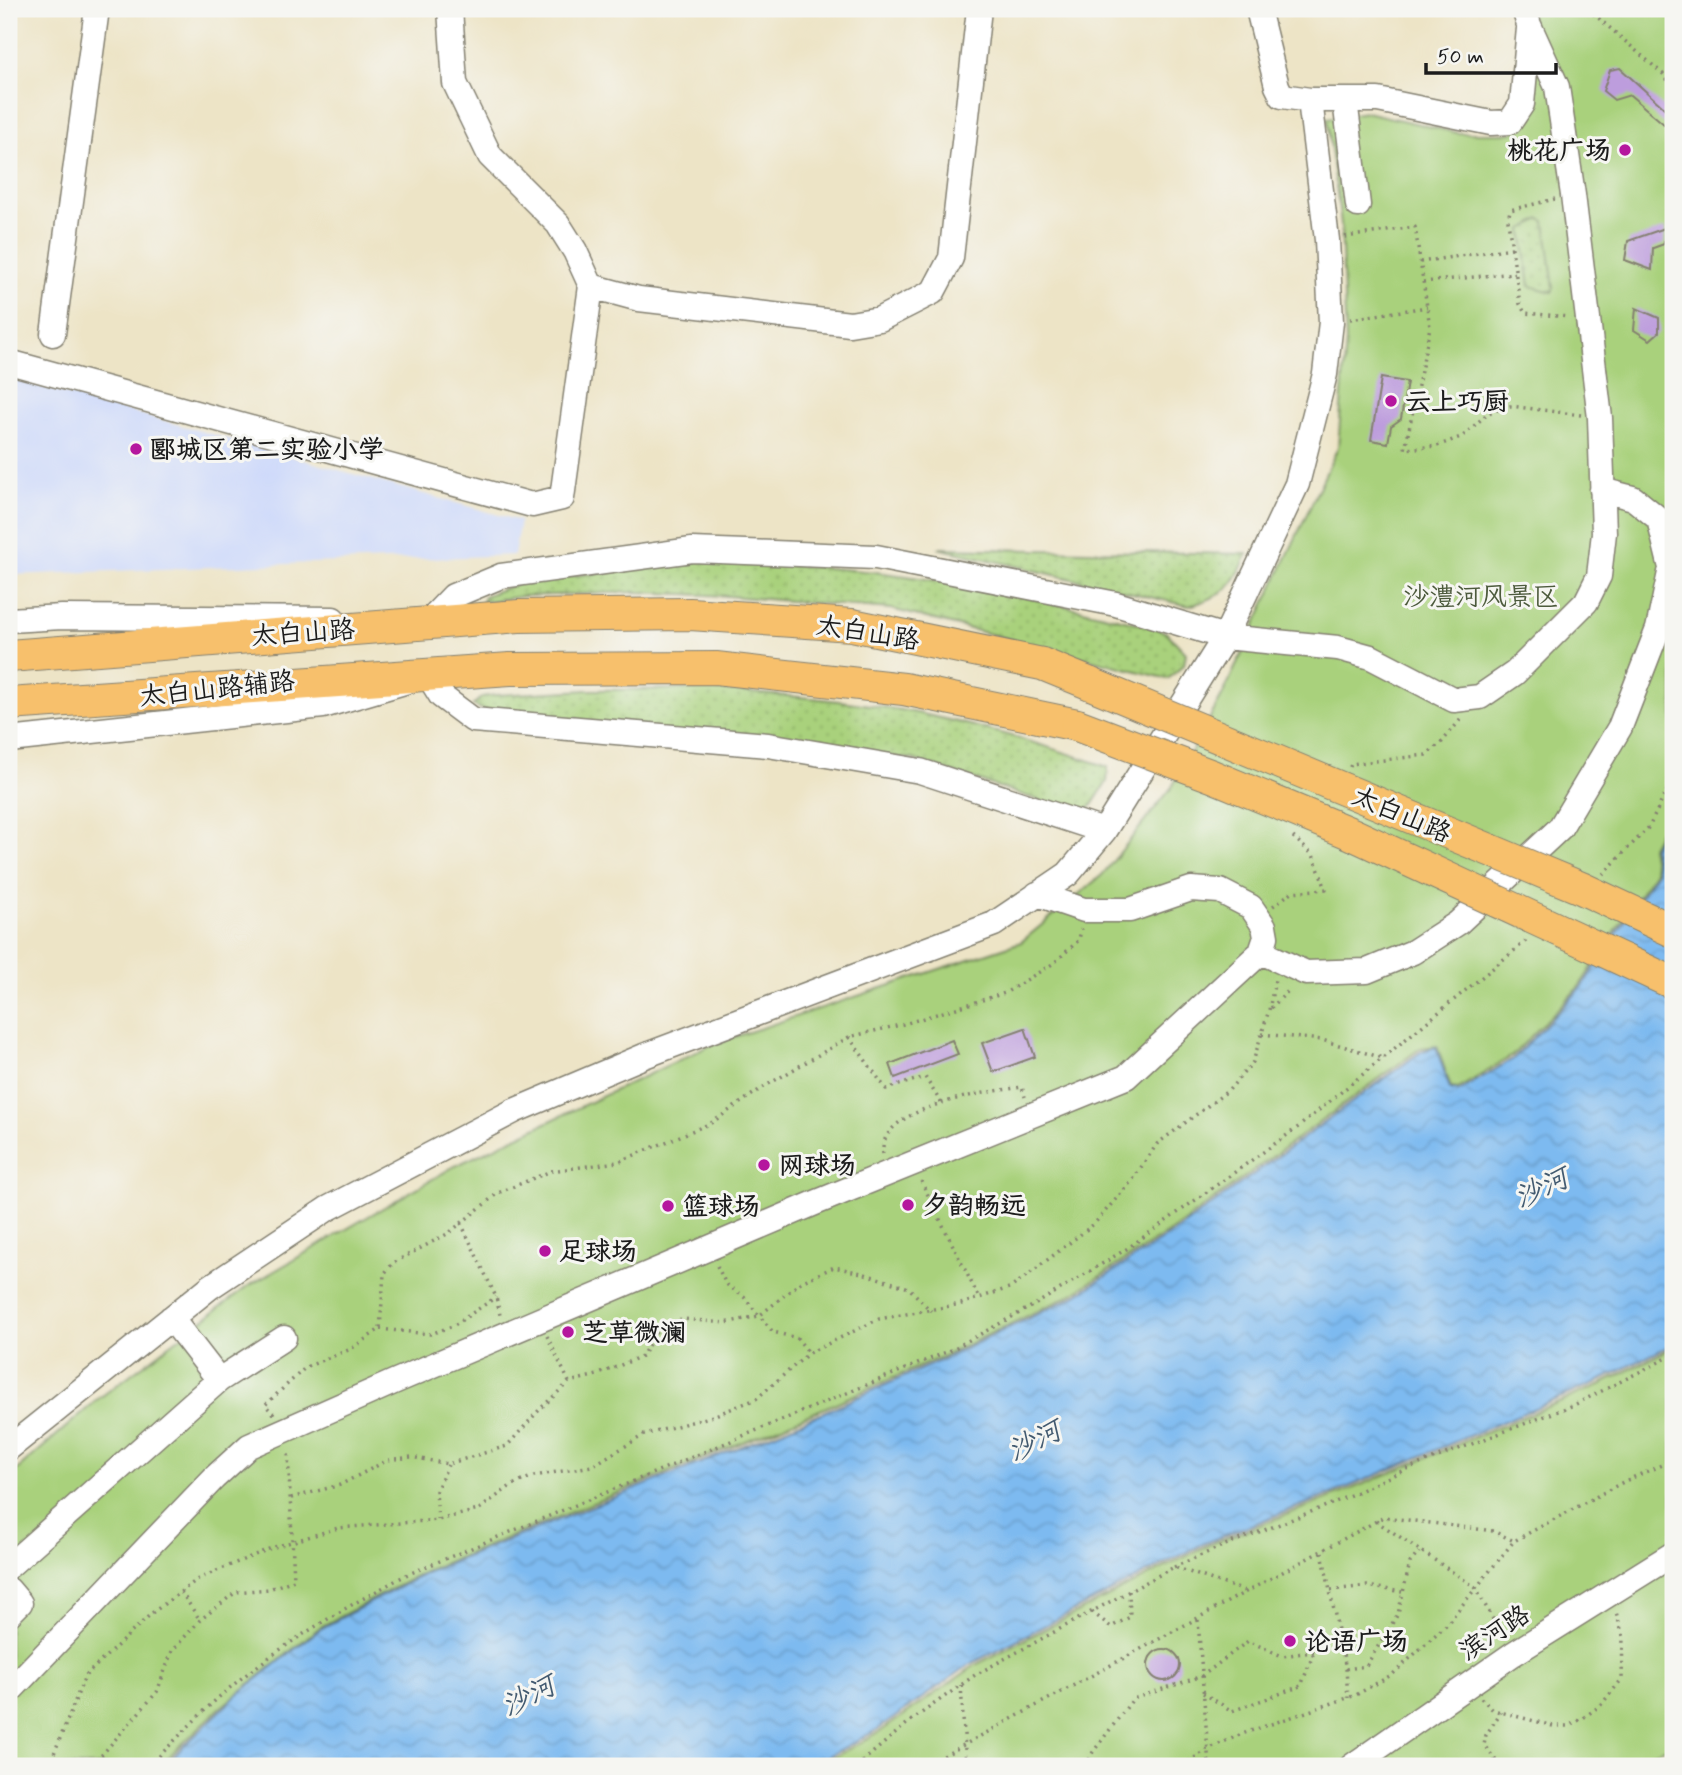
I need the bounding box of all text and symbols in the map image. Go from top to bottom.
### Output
scale bar [1426,32,1556,76]
text: 50 m [1437,43,1484,71]
place label: 桃花广场 [1507,135,1611,169]
marker: 桃花广场 [1617,142,1633,158]
place label: 云上巧厨 [1405,386,1509,420]
marker: 云上巧厨 [1383,393,1399,409]
place label: 郾城区第二实验小学 [150,434,384,468]
marker: 郾城区第二实验小学 [128,441,144,457]
park label: 沙澧河风景区 [1403,581,1559,615]
street label: 太白山路 [814,609,922,659]
street label: 太白山路 [250,613,356,655]
street label: 太白山路辅路 [138,665,297,715]
street label: 太白山路 [1347,780,1456,852]
place label: 网球场 [778,1150,856,1184]
marker: 网球场 [756,1157,772,1173]
water label: 沙河 [1509,1159,1579,1218]
place label: 夕韵畅远 [922,1190,1026,1224]
place label: 篮球场 [682,1191,760,1225]
marker: 夕韵畅远 [900,1197,916,1213]
marker: 篮球场 [660,1198,676,1214]
place label: 足球场 [559,1236,637,1270]
marker: 足球场 [537,1243,553,1259]
place label: 芝草微澜 [582,1317,686,1351]
marker: 芝草微澜 [560,1324,576,1340]
water label: 沙河 [1002,1411,1072,1471]
street label: 滨河路 [1453,1598,1537,1669]
place label: 论语广场 [1304,1626,1408,1660]
marker: 论语广场 [1282,1633,1298,1649]
water label: 沙河 [496,1666,566,1726]

